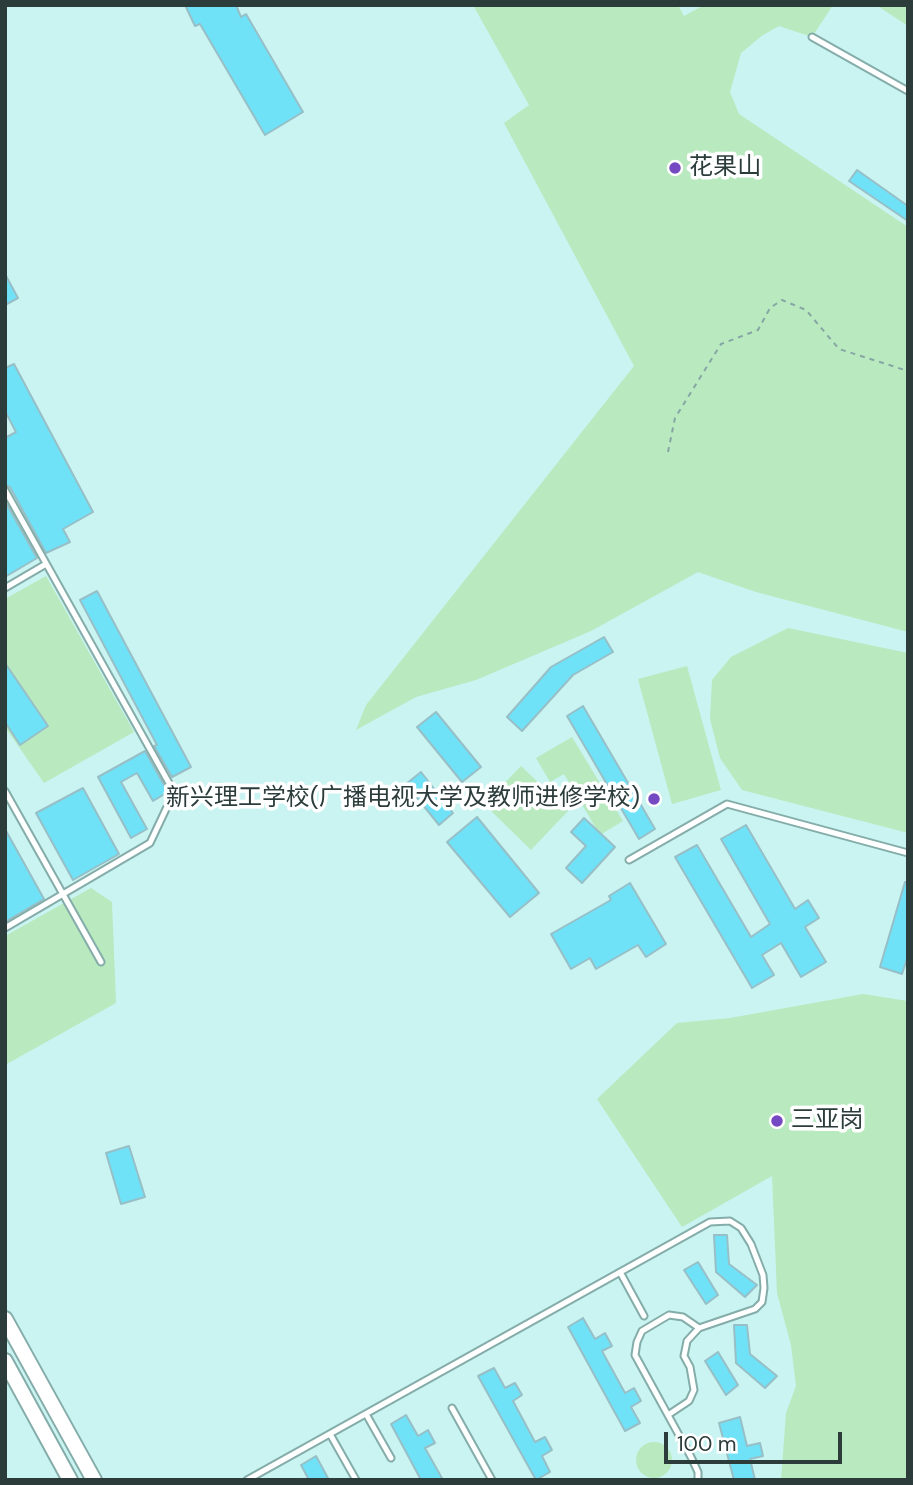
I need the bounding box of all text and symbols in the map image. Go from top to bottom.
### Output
place label: 花果山 [689,154,761,182]
marker: 花果山 [667,160,683,176]
place label: 新兴理工学校(广播电视大学及教师进修学校) [166,785,640,813]
marker: 新兴理工学校(广播电视大学及教师进修学校) [646,791,662,807]
place label: 三亚岗 [791,1107,863,1135]
marker: 三亚岗 [769,1113,785,1129]
scale bar [668,1418,846,1462]
text: 100 m [677,1430,737,1458]

